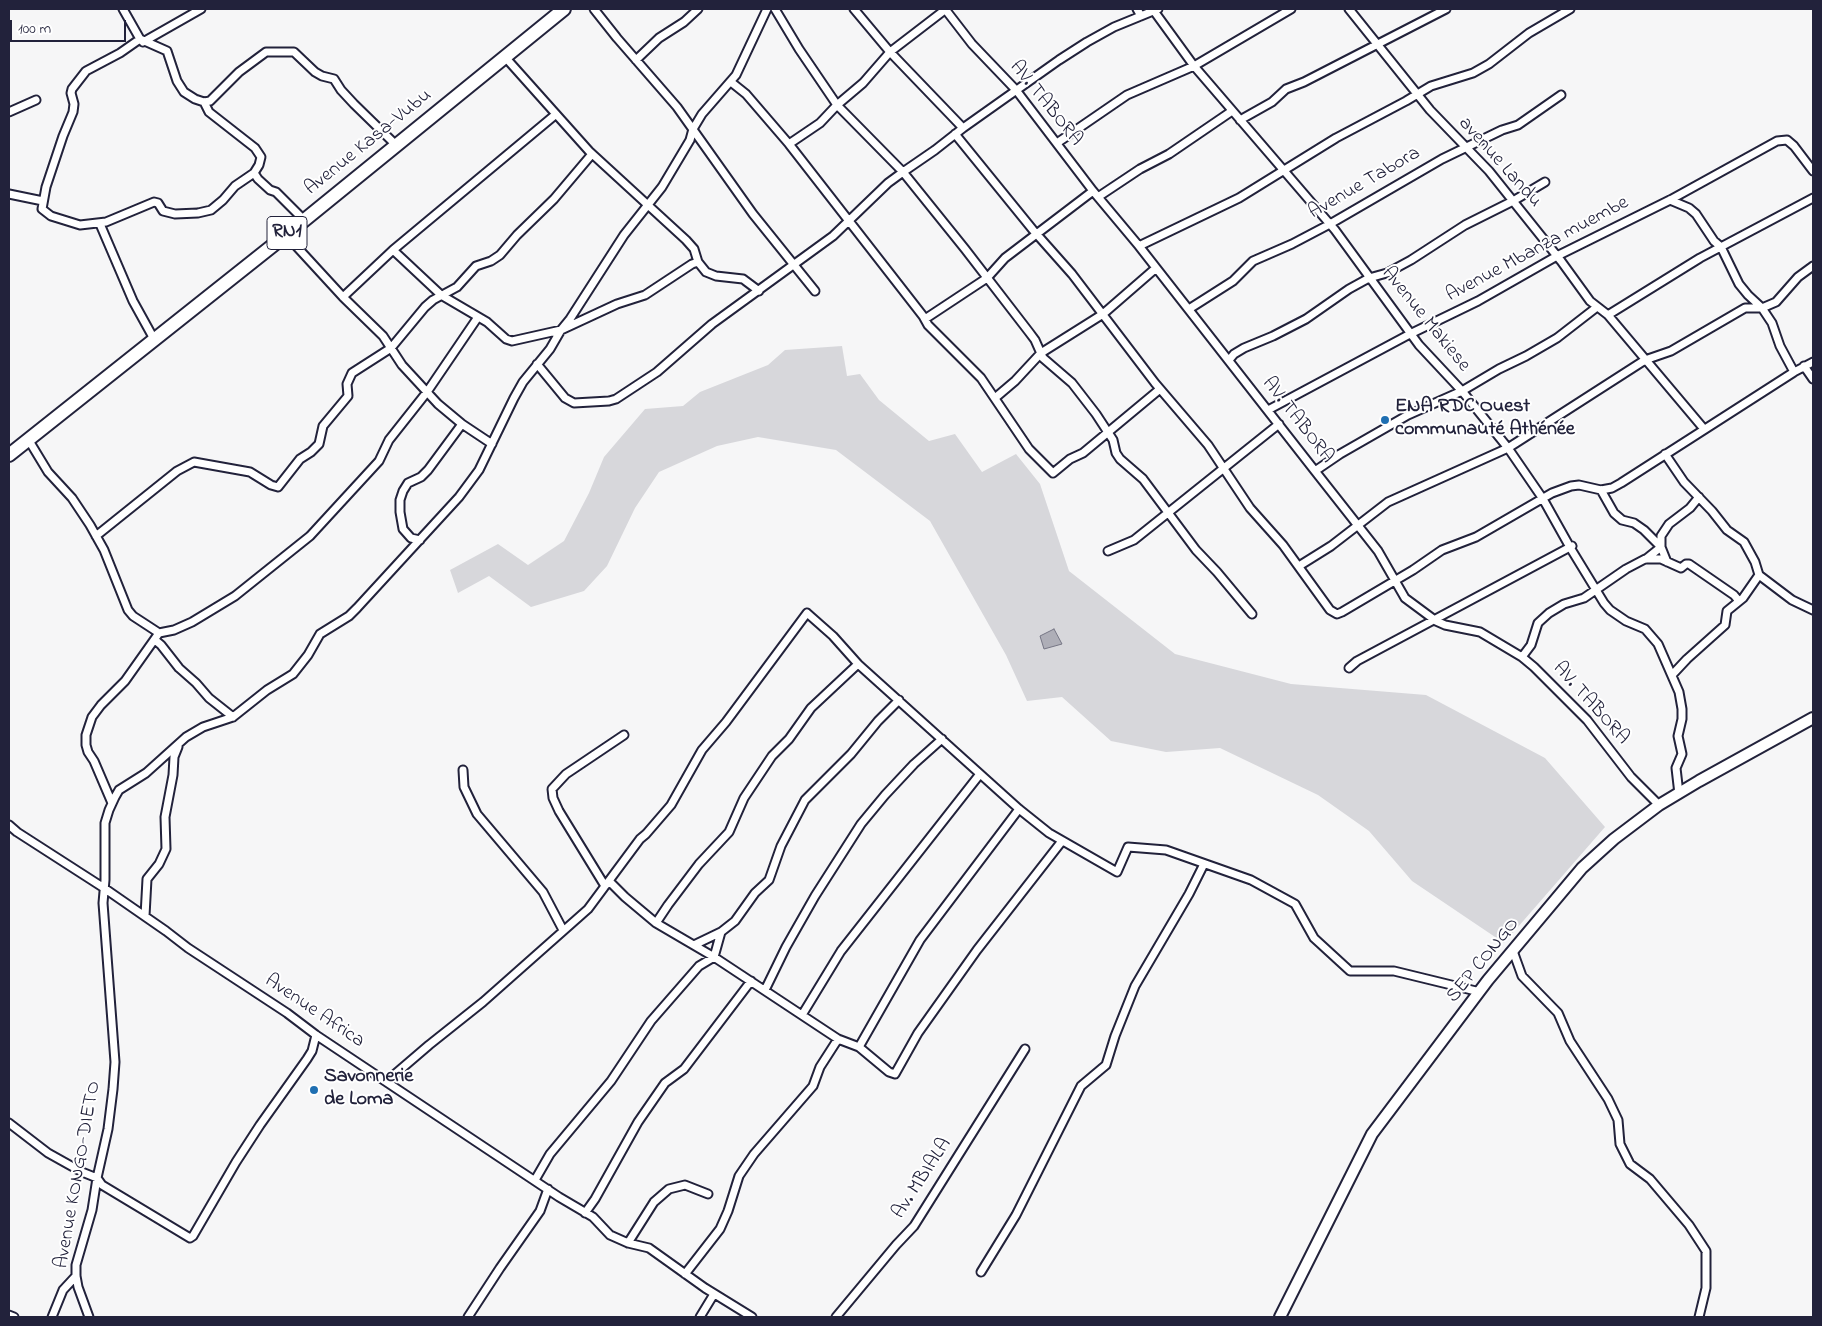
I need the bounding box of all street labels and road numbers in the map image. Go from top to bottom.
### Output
street label: AV. TABORA [1003,56,1087,152]
street label: Avenue Kasa-Vubu [301,84,437,202]
street label: avenue Landu [1452,113,1546,213]
street label: Avenue Tabora [1305,142,1425,226]
street label: Avenue Mbanza muembe [1443,192,1633,308]
road number: RN1 [267,217,307,250]
street label: Avenue Makiese [1375,263,1475,377]
street label: AV. TABORA [1256,373,1338,469]
street label: AV. TABORA [1547,658,1633,750]
street label: SEP CONGO [1442,914,1526,1008]
street label: Avenue Africa [260,970,368,1054]
street label: Avenue KONGO-DIETO [51,1079,107,1271]
street label: Av. MBIALA [888,1134,958,1224]

